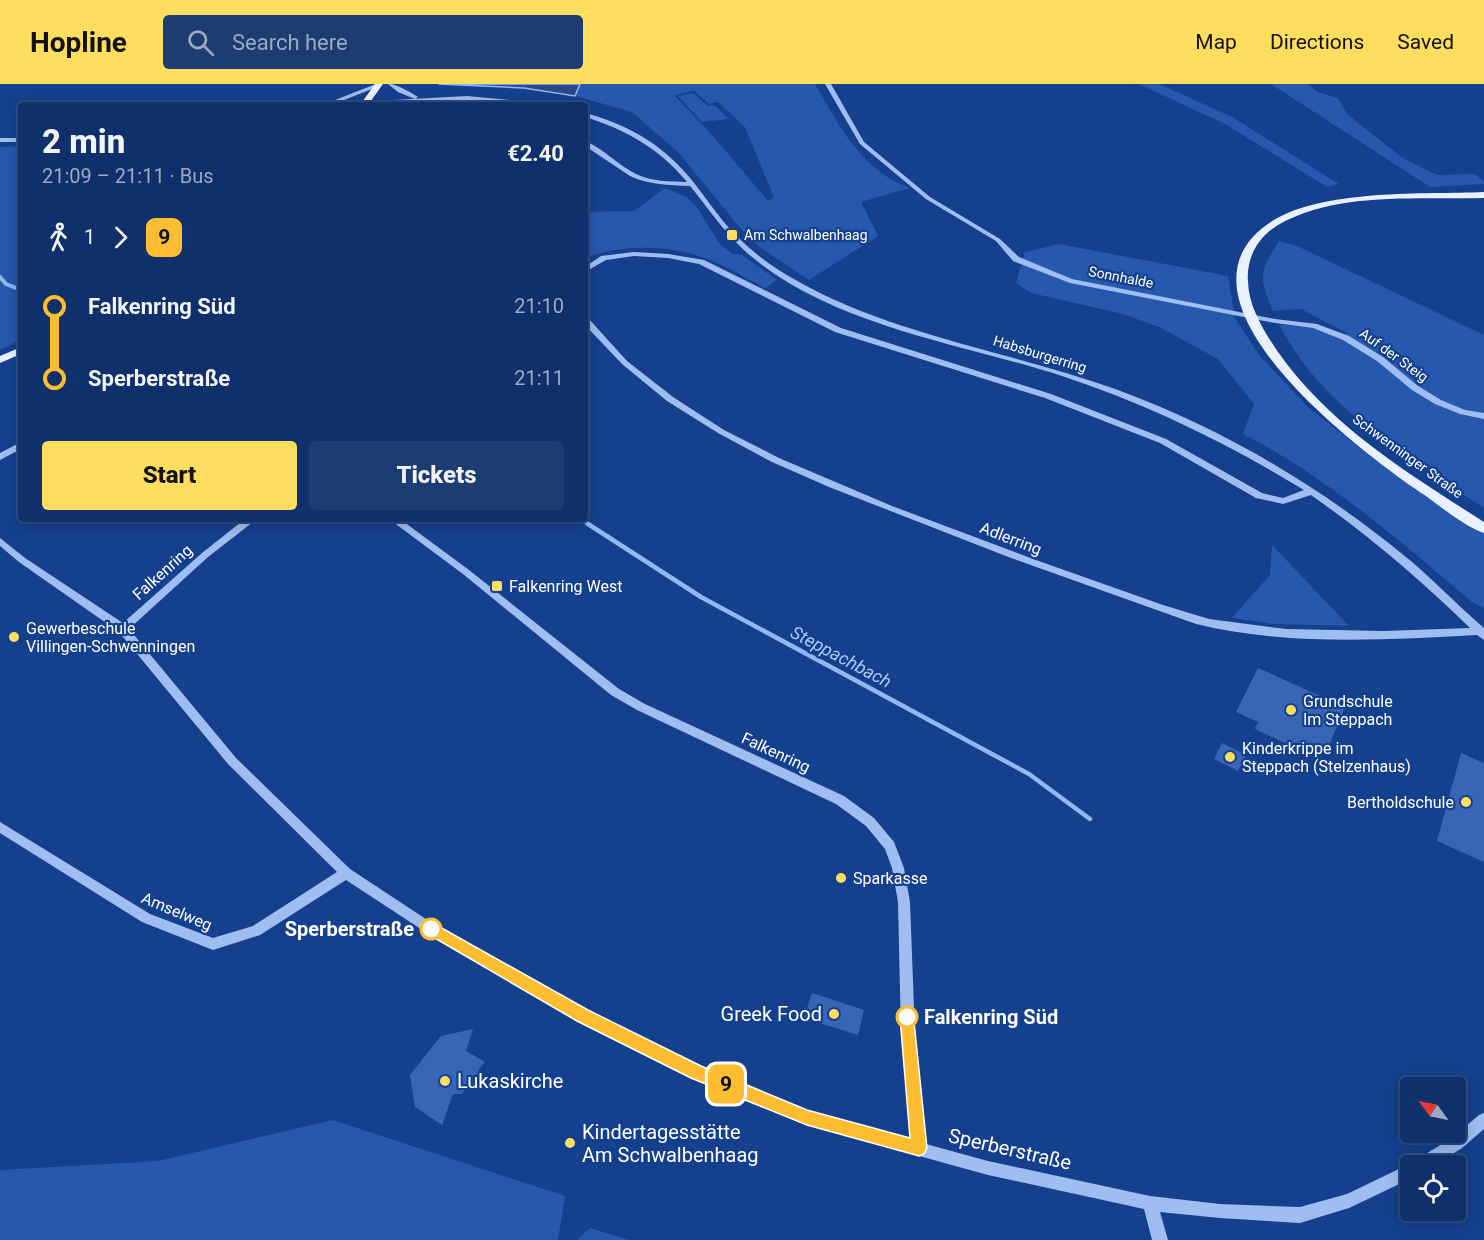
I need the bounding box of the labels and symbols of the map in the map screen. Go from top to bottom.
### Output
place label: Am Schwalbenhaag [744,227,868,243]
marker: Am Schwalbenhaag [725,228,739,242]
street label: Sonnhalde [1087,263,1155,291]
street label: Auf der Steig [1357,325,1431,385]
street label: Habsburgerring [991,332,1089,376]
street label: Schwenninger Straße [1350,411,1466,501]
street label: Adlerring [977,518,1044,559]
street label: Falkenring [129,541,196,604]
place label: Falkenring West [509,577,622,596]
marker: Falkenring West [490,579,504,593]
place label: Gewerbeschule Villingen-Schwenningen [26,619,195,656]
water label: Steppachbach [787,621,895,692]
marker: Gewerbeschule Villingen-Schwenningen [7,630,21,644]
place label: Grundschule Im Steppach [1303,692,1393,729]
marker: Grundschule Im Steppach [1284,703,1298,717]
street label: Falkenring [738,728,813,777]
place label: Kinderkrippe im Steppach (Stelzenhaus) [1242,739,1411,776]
marker: Kinderkrippe im Steppach (Stelzenhaus) [1223,750,1237,764]
place label: Bertholdschule [1347,793,1454,812]
marker: Bertholdschule [1459,795,1473,809]
place label: Sparkasse [853,869,927,888]
marker: Sparkasse [834,871,848,885]
street label: Amselweg [139,888,215,935]
place label: Sperberstraße [285,917,414,941]
marker: Sperberstraße [420,918,442,940]
place label: Greek Food [721,1002,822,1026]
place label: Falkenring Süd [924,1005,1058,1029]
marker: Falkenring Süd [896,1006,918,1028]
marker: Greek Food [827,1007,841,1021]
line badge: 9 [706,1064,746,1104]
place label: Lukaskirche [457,1069,563,1093]
marker: Lukaskirche [438,1074,452,1088]
north arrow [1400,1077,1466,1143]
place label: Kindertagesstätte Am Schwalbenhaag [582,1120,759,1167]
street label: Sperberstraße [946,1123,1074,1175]
marker: Kindertagesstätte Am Schwalbenhaag [563,1136,577,1150]

